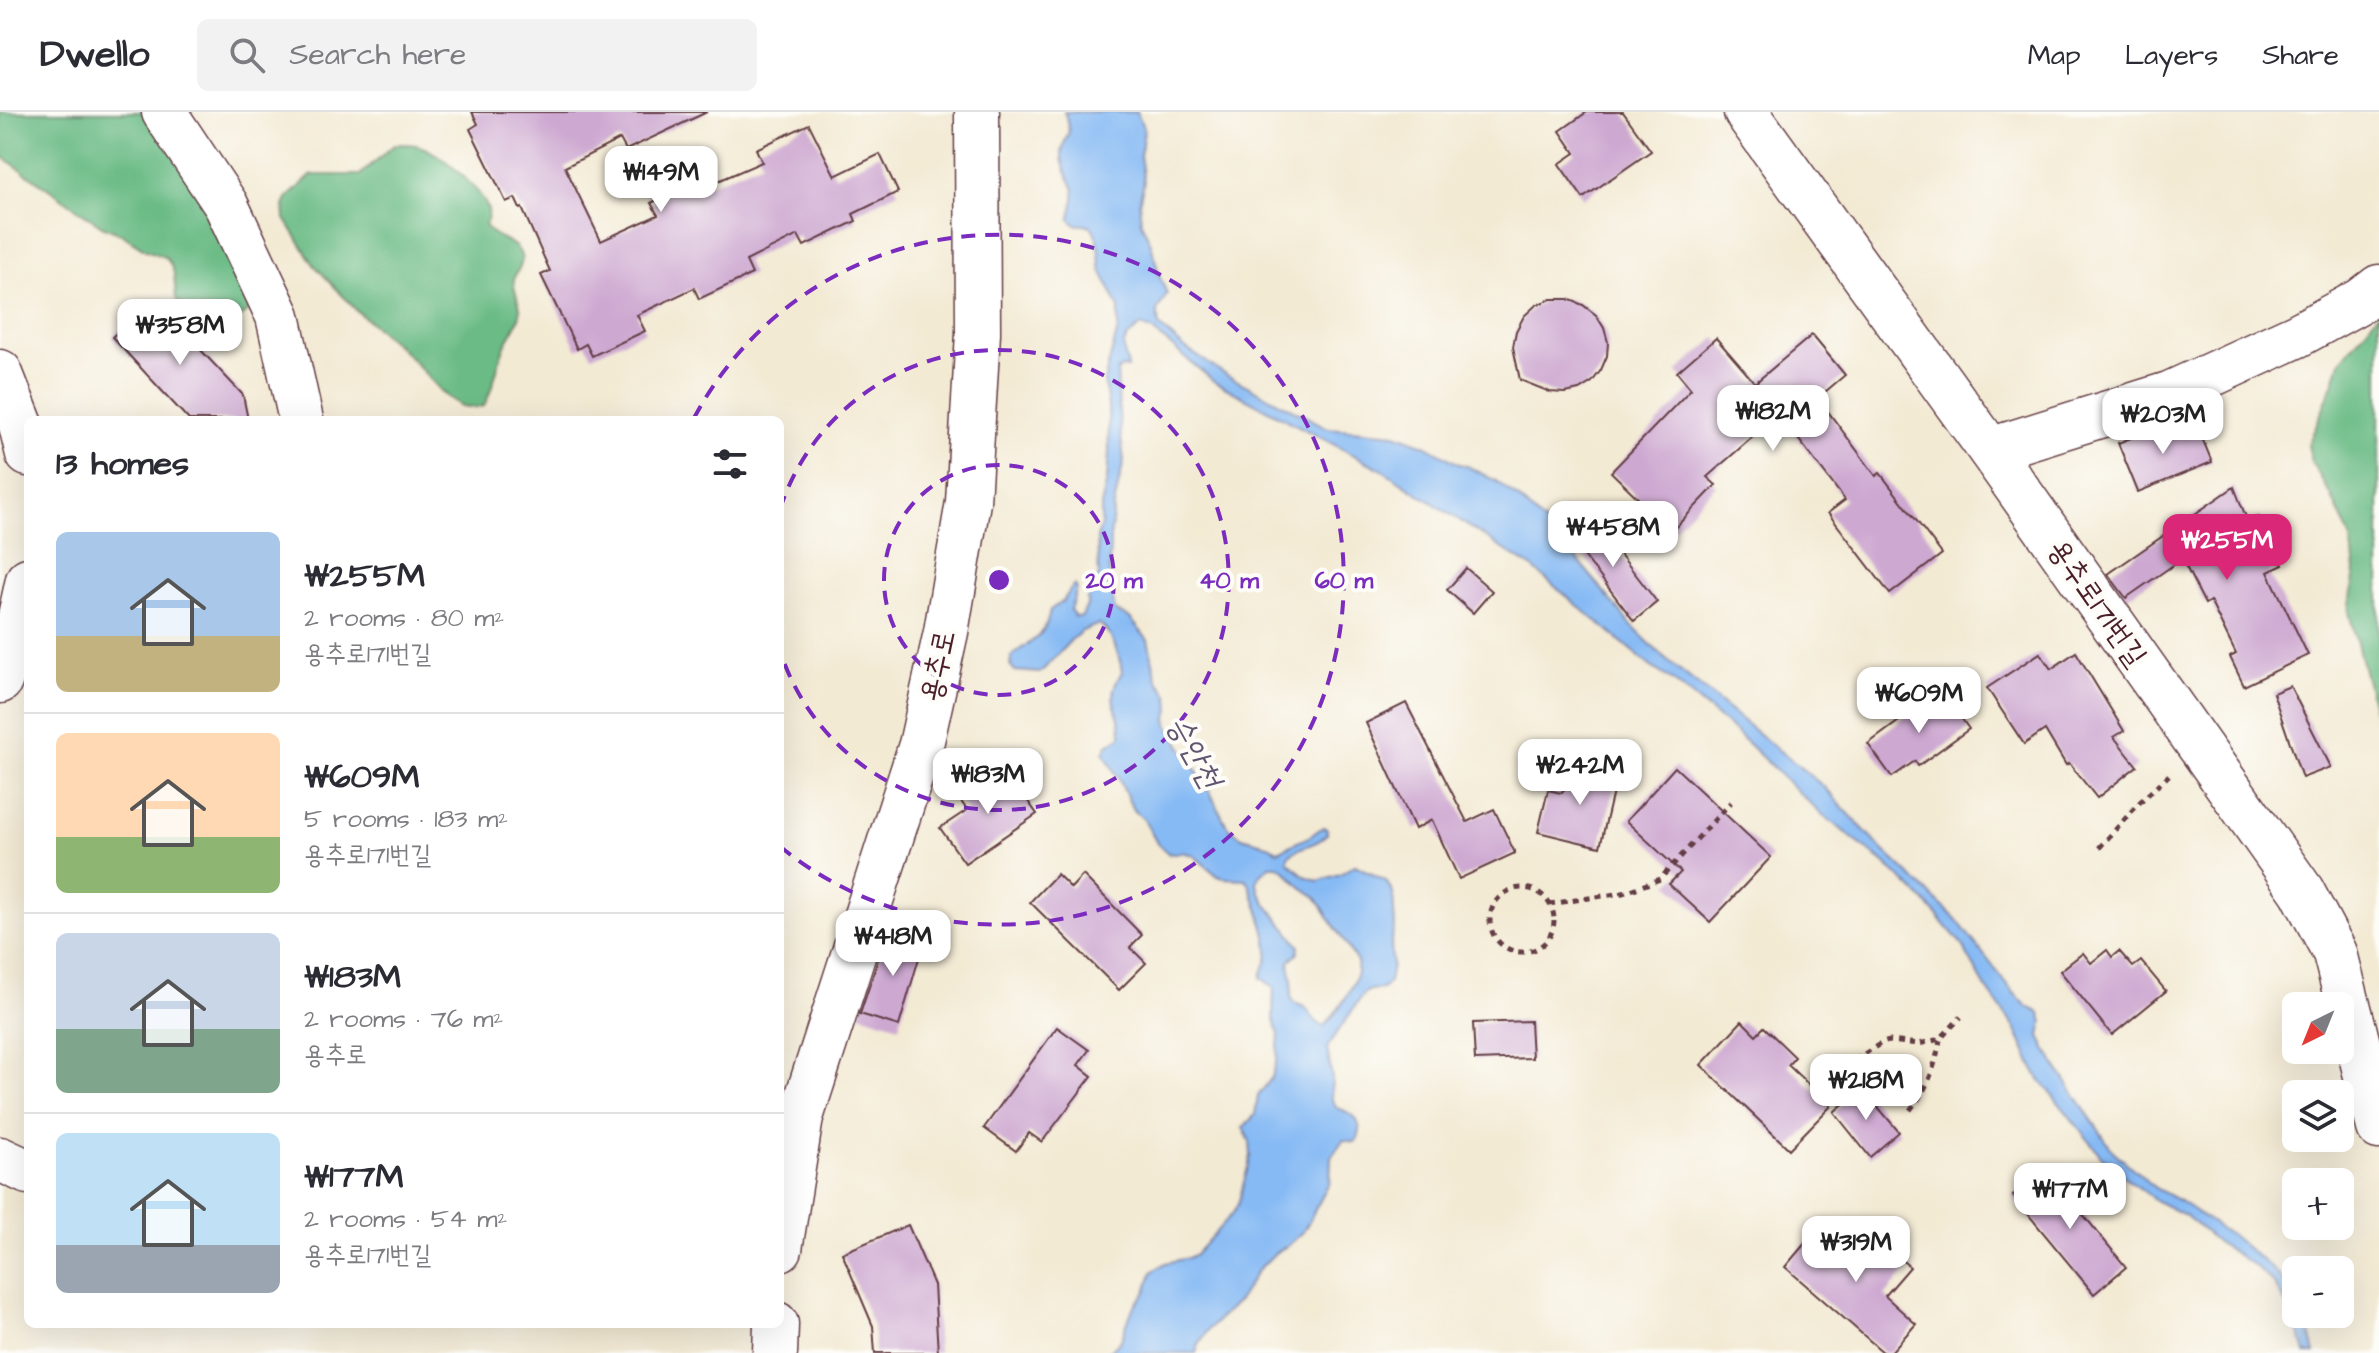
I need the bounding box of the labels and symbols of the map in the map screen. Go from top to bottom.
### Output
pin: ₩149M [605,146,717,214]
pin: ₩358M [124,299,236,367]
pin: ₩182M [1717,385,1829,453]
pin: ₩203M [2107,388,2219,456]
pin: ₩458M [1557,501,1669,569]
pin: ₩255M [2171,514,2283,582]
street label: 용추로171번길 [2038,531,2156,675]
text: 20 m [1084,564,1143,598]
text: 40 m [1199,564,1259,598]
text: 60 m [1315,564,1374,598]
centre of rings [985,566,1013,594]
street label: 용추로 [910,626,966,706]
pin: ₩609M [1863,667,1975,735]
water label: 승안천 [1156,707,1234,800]
pin: ₩242M [1524,739,1636,807]
pin: ₩183M [932,748,1044,816]
pin: ₩418M [837,910,949,978]
north arrow [2282,992,2354,1064]
pin: ₩218M [1810,1054,1922,1122]
pin: ₩177M [2014,1163,2126,1231]
pin: ₩319M [1800,1216,1912,1284]

